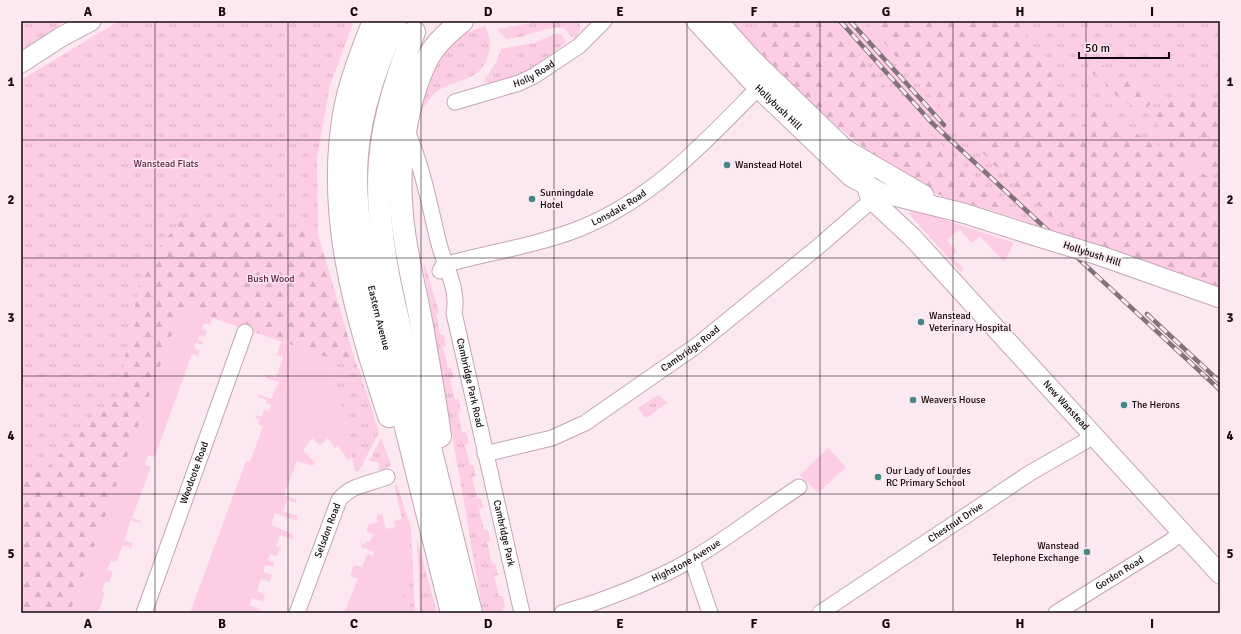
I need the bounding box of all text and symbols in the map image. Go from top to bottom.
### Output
text: A [84,4,93,20]
text: B [218,4,226,20]
text: C [350,4,358,20]
text: D [484,4,493,20]
text: E [616,4,624,20]
text: F [751,4,758,20]
text: G [882,4,890,20]
text: H [1016,4,1024,20]
text: I [1150,4,1154,20]
scale bar [1079,34,1169,60]
text: 50 m [1085,41,1110,56]
street label: Holly Road [512,58,557,90]
text: 1 [7,74,15,90]
text: 1 [1226,74,1234,90]
street label: Hollybush Hill [752,82,804,132]
park label: Wanstead Flats [134,158,199,170]
place label: Wanstead Hotel [735,159,802,171]
marker: Wanstead Hotel [722,160,732,170]
place label: Sunningdale Hotel [540,187,594,211]
street label: Lonsdale Road [590,187,649,229]
text: 2 [7,192,15,208]
text: 2 [1226,192,1234,208]
marker: Sunningdale Hotel [527,194,537,204]
street label: Hollybush Hill [1061,239,1123,269]
park label: Bush Wood [247,273,295,285]
street label: Eastern Avenue [365,284,393,352]
text: 3 [7,310,15,326]
place label: Wanstead Veterinary Hospital [929,310,1011,334]
text: 3 [1226,310,1234,326]
marker: Wanstead Veterinary Hospital [916,317,926,327]
street label: Cambridge Road [659,323,722,374]
street label: Cambridge Park Road [454,337,486,429]
street label: New Wanstead [1040,378,1092,433]
place label: Weavers House [921,394,986,406]
marker: Weavers House [908,395,918,405]
place label: The Herons [1132,399,1180,411]
marker: The Herons [1119,400,1129,410]
text: 4 [7,428,15,444]
text: 4 [1226,428,1234,444]
street label: Woodcote Road [178,440,211,506]
place label: Our Lady of Lourdes RC Primary School [886,465,971,489]
marker: Our Lady of Lourdes RC Primary School [873,472,883,482]
street label: Cambridge Park [491,499,517,568]
street label: Chestnut Drive [926,500,985,545]
street label: Selsdon Road [312,501,343,560]
street label: Highstone Avenue [650,537,723,585]
place label: Wanstead Telephone Exchange [992,540,1079,564]
text: 5 [7,546,15,562]
text: 5 [1226,546,1234,562]
marker: Wanstead Telephone Exchange [1082,547,1092,557]
street label: Gordon Road [1093,554,1146,593]
text: A [84,616,93,632]
text: B [218,616,226,632]
text: C [350,616,358,632]
text: D [484,616,493,632]
text: E [616,616,624,632]
text: F [751,616,758,632]
text: G [882,616,890,632]
text: H [1016,616,1024,632]
text: I [1150,616,1154,632]

